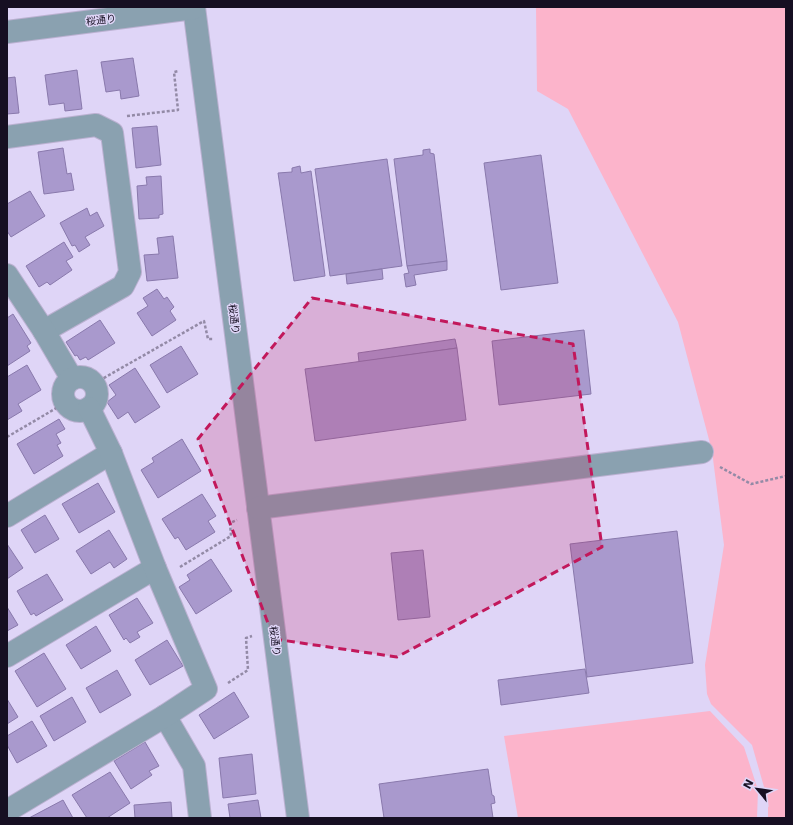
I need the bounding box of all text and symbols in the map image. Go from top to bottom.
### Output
street label: 桜通り [85,13,117,27]
street label: 桜通り [227,303,241,335]
street label: 桜通り [268,625,282,657]
north arrow [737,769,777,809]
text: N [741,777,757,792]

